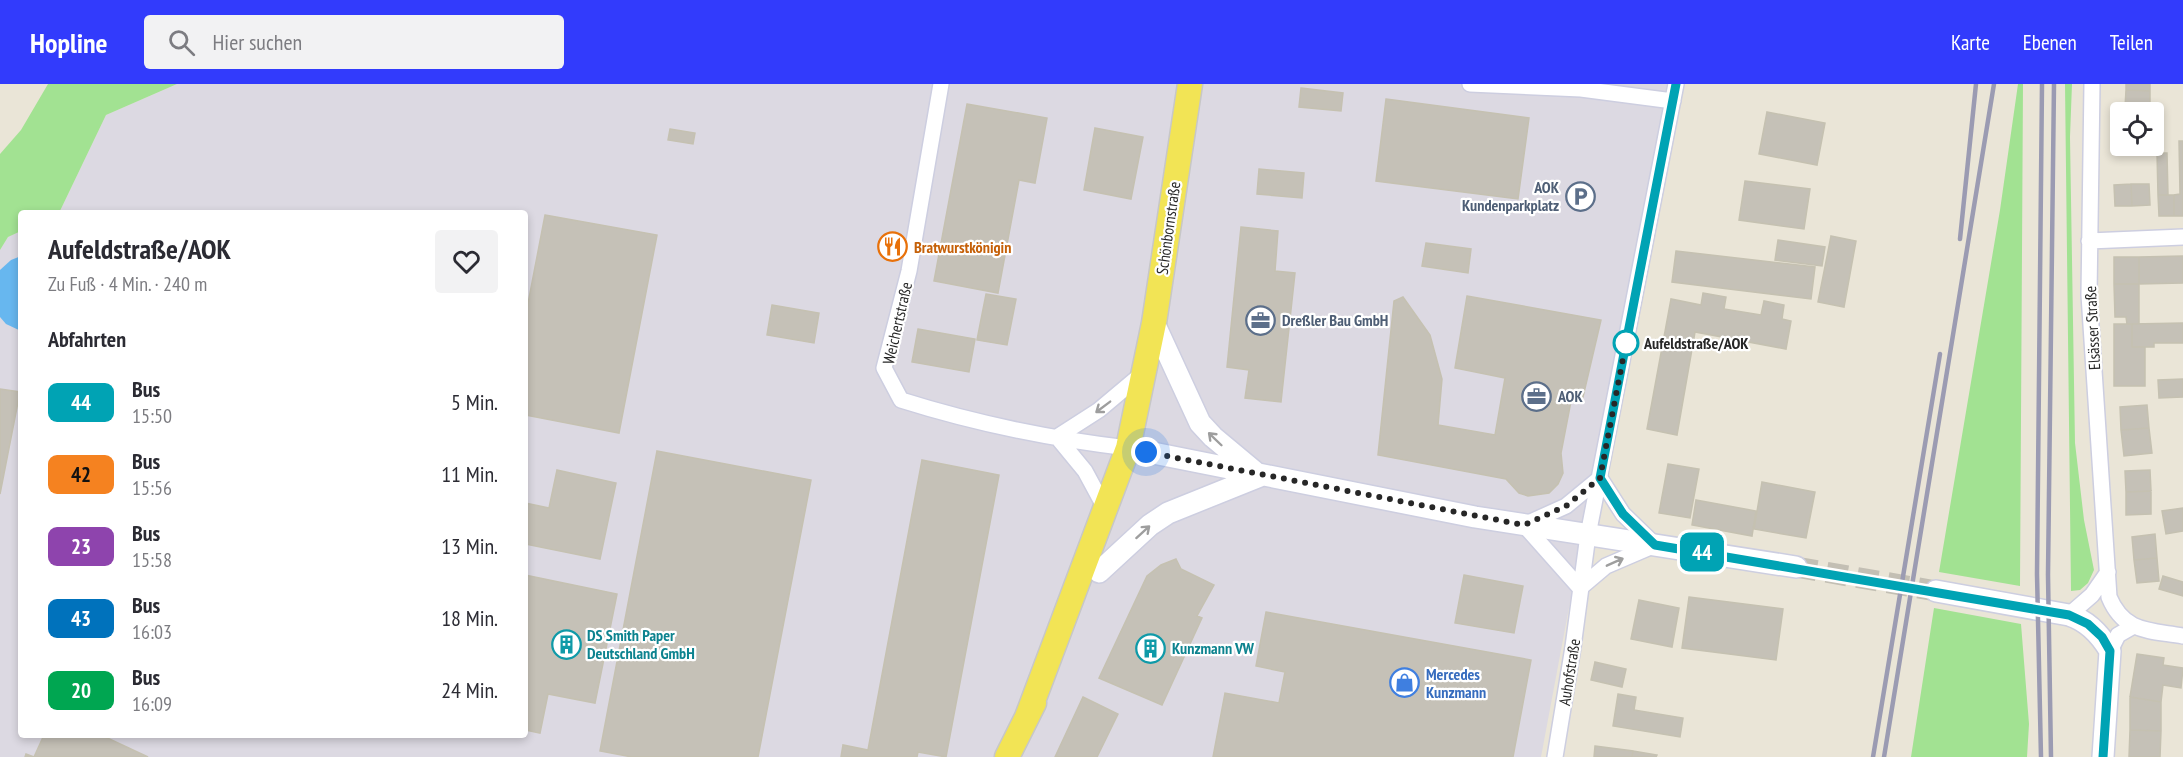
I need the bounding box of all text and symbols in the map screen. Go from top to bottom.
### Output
search box [144,15,564,69]
text: Hopline [30,24,108,61]
icon: search [165,26,198,59]
text: Hier suchen [213,28,302,56]
text: Karte [1951,29,1990,56]
text: Ebenen [2023,29,2077,56]
text: Teilen [2110,29,2153,56]
map controls [2110,102,2164,156]
button: locate [2110,102,2164,156]
place label: AOK Kundenparkplatz [1462,177,1560,215]
street label: Schönbornstraße [1152,180,1184,276]
parking icon: AOK Kundenparkplatz [1564,180,1596,212]
text: Aufeldstraße/AOK [48,230,231,267]
button: heart [435,230,498,293]
restaurant icon: Bratwurstkönigin [877,231,909,263]
place label: Bratwurstkönigin [914,237,1011,257]
text: Zu Fuß · 4 Min. · 240 m [48,271,207,297]
street label: Weichertstraße [878,280,916,366]
street label: Elsässer Straße [2080,286,2104,370]
office icon: Dreßler Bau GmbH [1245,304,1277,336]
place label: Dreßler Bau GmbH [1282,310,1388,330]
text: Abfahrten [48,325,126,353]
marker: Aufeldstraße/AOK [1613,330,1639,356]
place label: Aufeldstraße/AOK [1643,333,1749,353]
text: Bus [132,375,160,403]
office icon: AOK [1521,380,1553,412]
place label: AOK [1557,386,1583,406]
text: 5 Min. [451,388,498,416]
text: 44 [71,389,91,416]
one-way arrow [1095,401,1111,414]
text: 15:50 [132,403,172,429]
one-way arrow [1207,431,1222,446]
your location [1131,437,1161,467]
text: Bus [132,447,160,475]
text: 11 Min. [441,460,498,488]
text: 42 [71,461,91,488]
text: 15:56 [132,475,172,501]
text: Bus [132,519,160,547]
one-way arrow [1135,525,1150,539]
text: 13 Min. [441,532,498,560]
line badge: 44 [1675,532,1729,572]
text: 23 [71,533,91,560]
text: 44 [1692,539,1712,566]
text: 15:58 [132,547,172,573]
one-way arrow [1606,556,1624,567]
text: Bus [132,591,160,619]
text: 18 Min. [441,604,498,632]
text: 43 [71,605,91,632]
text: 16:03 [132,619,172,645]
place label: DS Smith Paper Deutschland GmbH [587,625,695,663]
building icon: DS Smith Paper Deutschland GmbH [550,628,582,660]
building icon: Kunzmann VW [1135,632,1167,664]
street label: Auhofstraße [1554,637,1584,707]
place label: Kunzmann VW [1172,638,1255,658]
text: Bus [132,663,160,691]
place label: Mercedes Kunzmann [1426,664,1486,702]
shop icon: Mercedes Kunzmann [1389,667,1421,699]
text: 24 Min. [441,676,498,704]
text: 20 [71,677,91,704]
text: 16:09 [132,691,172,717]

